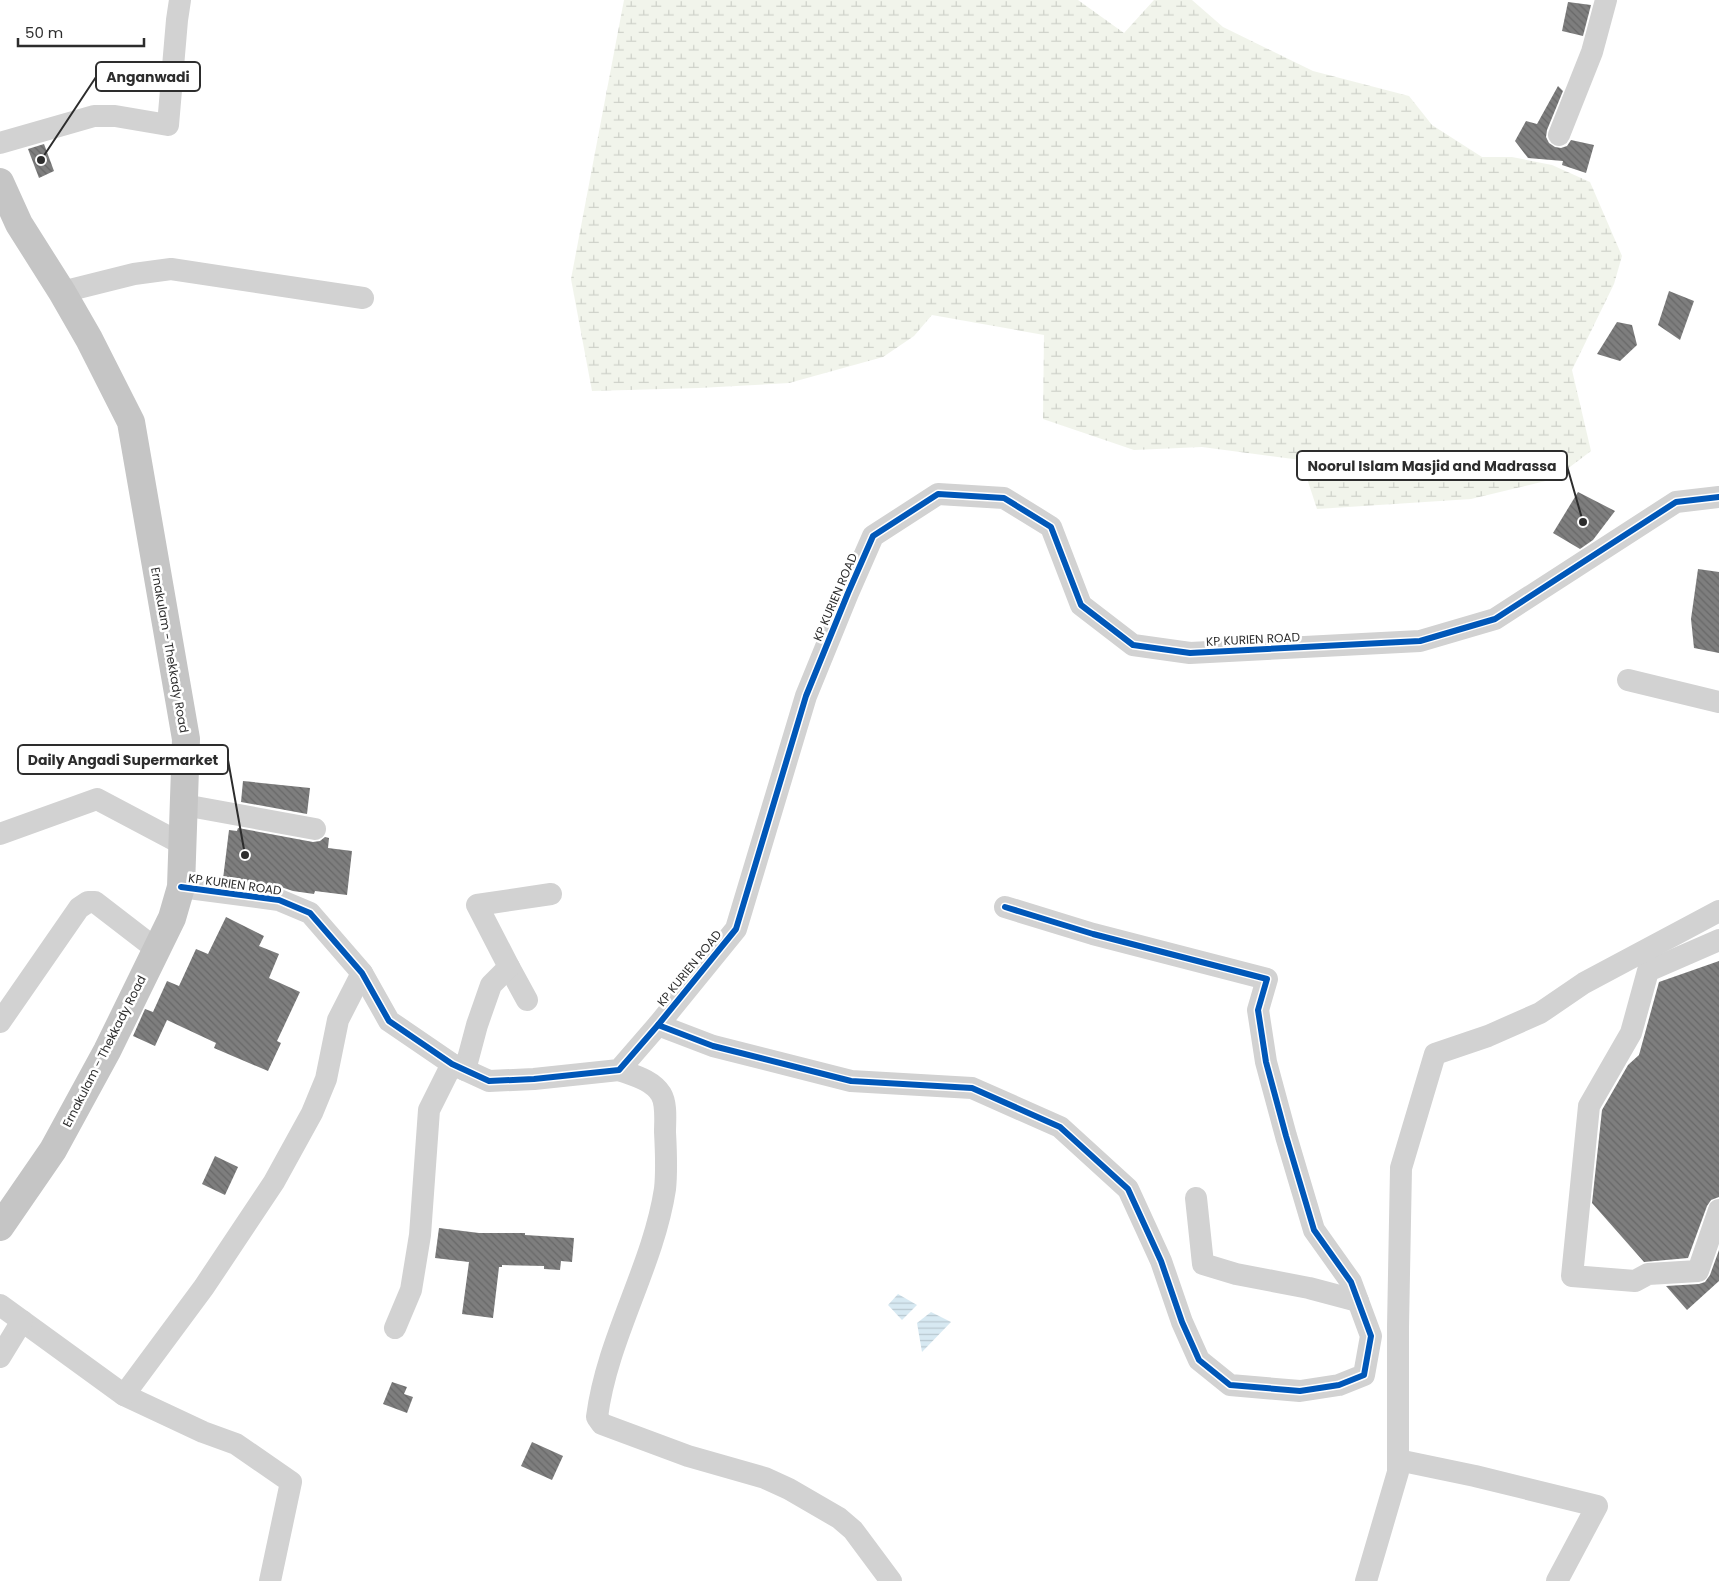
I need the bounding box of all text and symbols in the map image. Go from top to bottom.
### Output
scale bar [18,15,144,47]
text: 50 m [25,22,63,43]
callout: Anganwadi [96,62,200,91]
text: Anganwadi [106,67,190,87]
callout: Noorul Islam Masjid and Madrassa [1297,451,1567,480]
text: Noorul Islam Masjid and Madrassa [1307,456,1557,476]
street label: KP KURIEN ROAD [809,550,861,644]
street label: Ernakulam - Thekkady Road [147,566,193,734]
street label: KP KURIEN ROAD [1206,628,1300,650]
callout: Daily Angadi Supermarket [18,745,228,774]
text: Daily Angadi Supermarket [28,750,219,770]
street label: KP KURIEN ROAD [187,869,283,899]
street label: KP KURIEN ROAD [653,926,725,1010]
street label: Ernakulam - Thekkady Road [58,972,150,1130]

